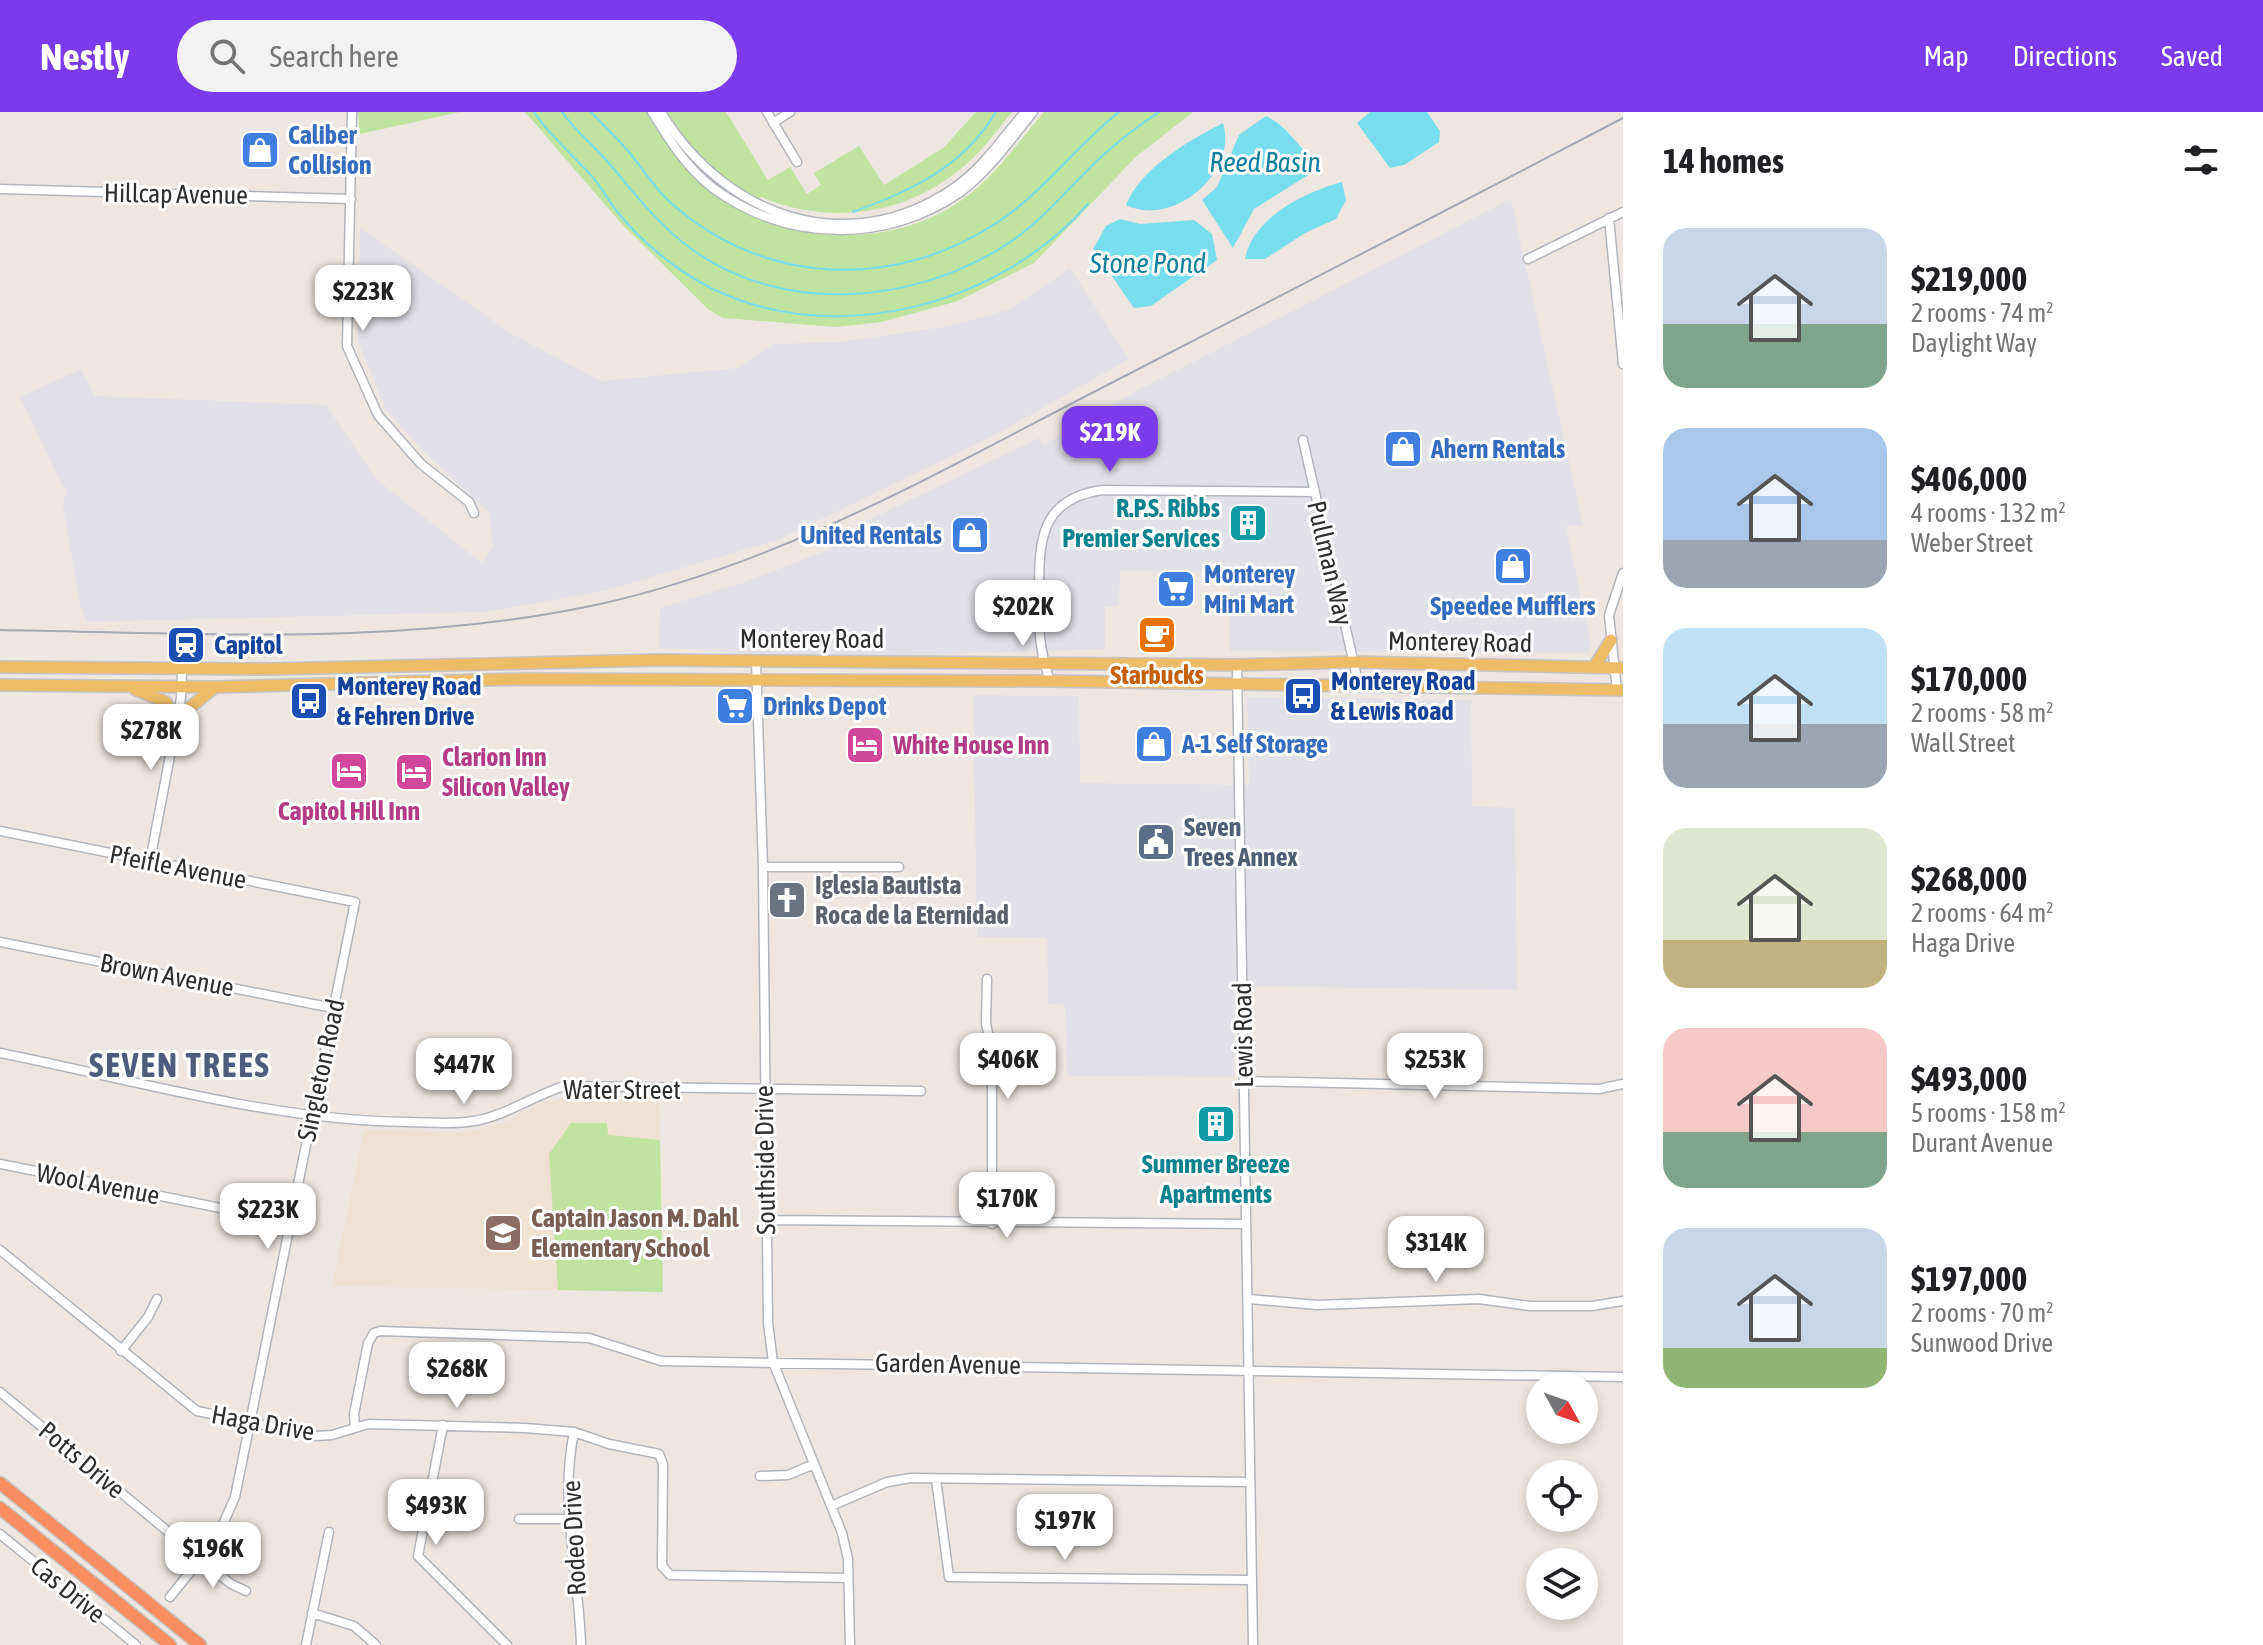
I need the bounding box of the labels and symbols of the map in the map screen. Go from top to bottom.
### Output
place label: Caliber Collision [288,120,372,180]
shop icon: Caliber Collision [239,129,281,171]
water label: Reed Basin [1209,146,1321,178]
street label: Hillcap Avenue [104,178,248,210]
water label: Stone Pond [1089,247,1206,279]
pin: $223K [307,265,419,333]
pin: $219K [1054,406,1166,474]
shop icon: Ahern Rentals [1382,428,1424,470]
place label: Ahern Rentals [1430,434,1565,464]
place label: R.P.S. Ribbs Premier Services [1062,493,1220,553]
street label: Pullman Way [1301,498,1359,628]
building icon: R.P.S. Ribbs Premier Services [1227,502,1269,544]
shop icon: United Rentals [949,514,991,556]
place label: United Rentals [800,520,942,550]
shop icon: Speedee Mufflers [1492,545,1534,587]
place label: Monterey Mini Mart [1204,559,1295,619]
supermarket icon: Monterey Mini Mart [1155,568,1197,610]
pin: $202K [967,580,1079,648]
place label: Speedee Mufflers [1430,591,1596,621]
cafe icon: Starbucks [1136,614,1178,656]
station icon: Capitol [165,624,207,666]
street label: Monterey Road [740,624,884,654]
street label: Monterey Road [1388,626,1532,658]
place label: Capitol [214,630,284,660]
place label: Starbucks [1110,660,1204,690]
place label: Monterey Road & Lewis Road [1331,666,1475,726]
place label: Monterey Road & Fehren Drive [337,671,481,731]
bus stop icon: Monterey Road & Lewis Road [1282,675,1324,717]
bus stop icon: Monterey Road & Fehren Drive [288,680,330,722]
supermarket icon: Drinks Depot [714,685,756,727]
place label: Drinks Depot [763,691,887,721]
pin: $278K [95,704,207,772]
shop icon: A-1 Self Storage [1133,723,1175,765]
hotel icon: White House Inn [844,724,886,766]
place label: A-1 Self Storage [1181,729,1328,759]
place label: White House Inn [892,730,1049,760]
place label: Clarion Inn Silicon Valley [442,742,570,802]
hotel icon: Capitol Hill Inn [328,750,370,792]
hotel icon: Clarion Inn Silicon Valley [393,751,435,793]
place label: Capitol Hill Inn [278,796,420,826]
place label: Seven Trees Annex [1184,812,1298,872]
public building icon: Seven Trees Annex [1135,821,1177,863]
street label: Pfeifle Avenue [107,839,249,895]
place label: Iglesia Bautista Roca de la Eternidad [815,870,1009,930]
church icon: Iglesia Bautista Roca de la Eternidad [766,879,808,921]
street label: Brown Avenue [98,947,236,1003]
street label: Lewis Road [1227,982,1259,1088]
street label: Singleton Road [291,996,351,1144]
pin: $406K [952,1033,1064,1101]
pin: $253K [1379,1033,1491,1101]
pin: $447K [408,1038,520,1106]
district label: SEVEN TREES [89,1045,271,1084]
street label: Water Street [563,1075,681,1105]
street label: Southside Drive [749,1085,781,1235]
building icon: Summer Breeze Apartments [1195,1103,1237,1145]
place label: Summer Breeze Apartments [1142,1149,1290,1209]
street label: Wool Avenue [34,1157,162,1211]
pin: $170K [951,1172,1063,1240]
pin: $223K [212,1183,324,1251]
place label: Captain Jason M. Dahl Elementary School [531,1203,740,1263]
school or university icon: Captain Jason M. Dahl Elementary School [482,1212,524,1254]
pin: $314K [1380,1216,1492,1284]
pin: $268K [401,1342,513,1410]
street label: Garden Avenue [875,1348,1021,1380]
north arrow [1526,1372,1598,1444]
street label: Haga Drive [209,1399,317,1447]
street label: Potts Drive [33,1415,131,1505]
pin: $493K [380,1479,492,1547]
street label: Rodeo Drive [556,1480,592,1596]
pin: $197K [1009,1494,1121,1562]
pin: $196K [157,1522,269,1590]
street label: Cas Drive [25,1551,111,1629]

